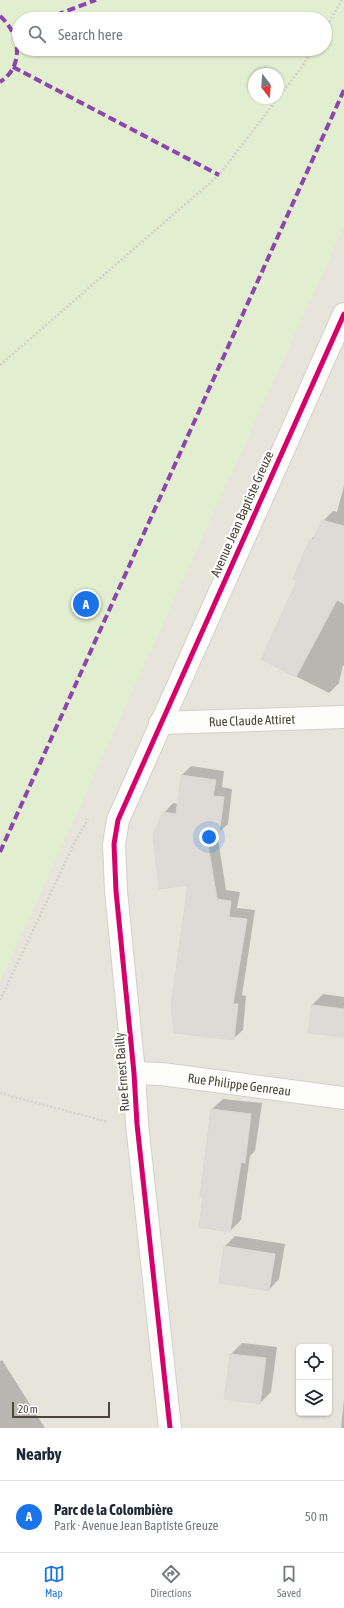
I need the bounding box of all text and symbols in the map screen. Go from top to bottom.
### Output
search box [12,12,332,56]
icon: search [26,23,48,45]
text: Search here [58,26,123,43]
north arrow [248,68,284,104]
street label: Avenue Jean Baptiste Greuze [207,449,277,579]
pin: A [73,589,99,619]
street label: Rue Claude Attiret [209,711,296,729]
your location [199,827,219,847]
street label: Rue Ernest Bailly [112,1031,132,1112]
street label: Rue Philippe Genreau [187,1070,292,1098]
map controls [296,1344,332,1416]
button: locate [296,1344,332,1380]
button: layers [296,1380,332,1416]
scale bar [12,1400,110,1419]
text: 20 m [18,1403,38,1415]
text: Nearby [16,1444,62,1464]
text: Parc de la Colombière [54,1501,173,1518]
text: A [26,1509,32,1524]
text: 50 m [305,1509,328,1524]
text: Park · Avenue Jean Baptiste Greuze [54,1518,218,1533]
tab: Map [43,1563,65,1599]
tab: Directions [150,1563,191,1599]
tab: Saved [277,1563,301,1599]

